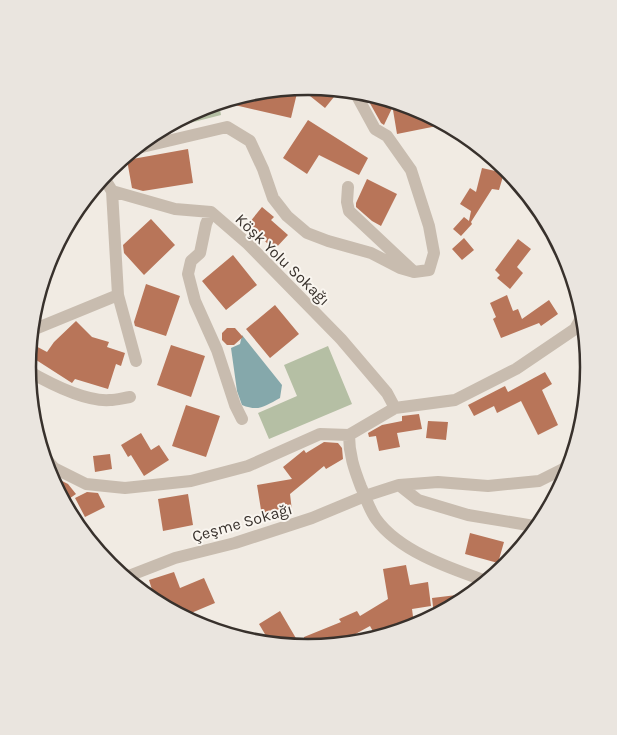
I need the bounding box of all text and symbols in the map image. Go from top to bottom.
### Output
street label: Köşk Yolu Sokağı [231,209,334,309]
street label: Çeşme Sokağı [190,499,294,546]

